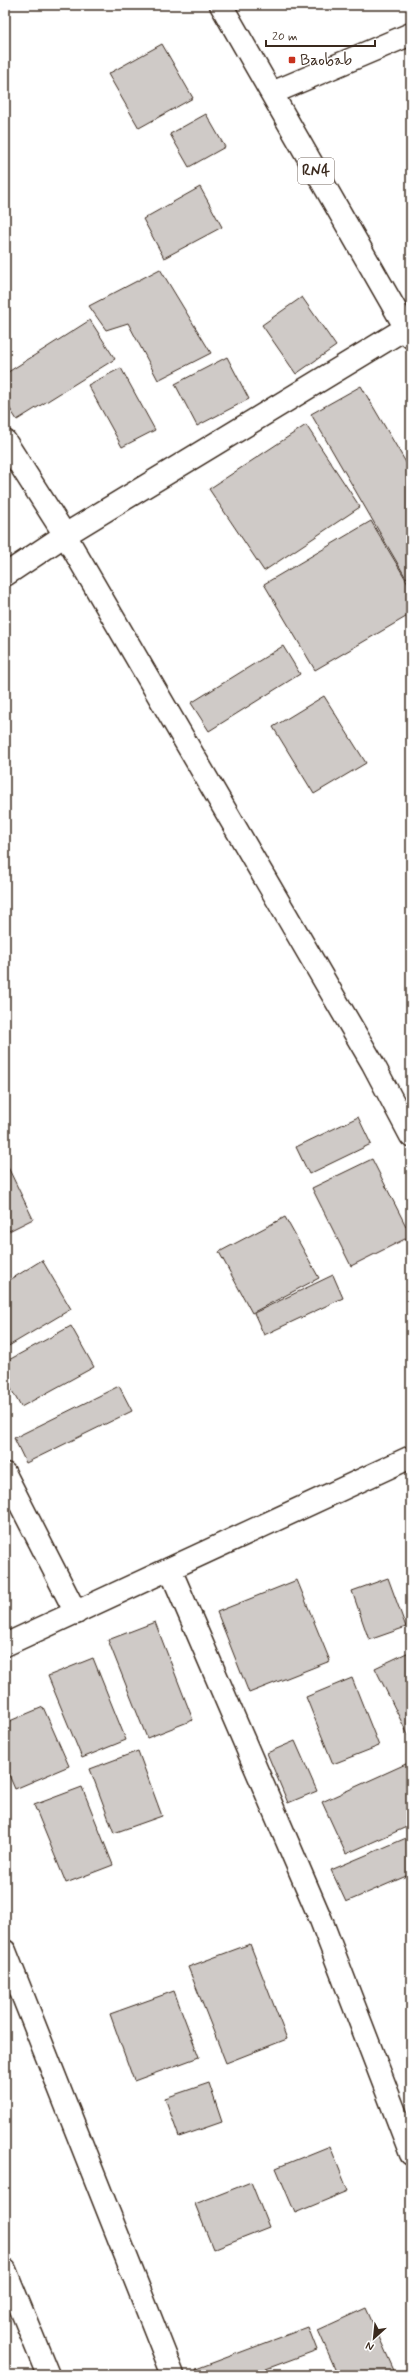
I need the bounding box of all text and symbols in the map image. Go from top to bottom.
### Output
scale bar [266,22,375,48]
text: 20 m [272,29,298,45]
place label: Baobab [300,50,353,71]
marker: Baobab [287,55,297,65]
road number: RN4 [298,158,334,184]
north arrow [354,2318,394,2358]
text: N [363,2338,376,2354]

